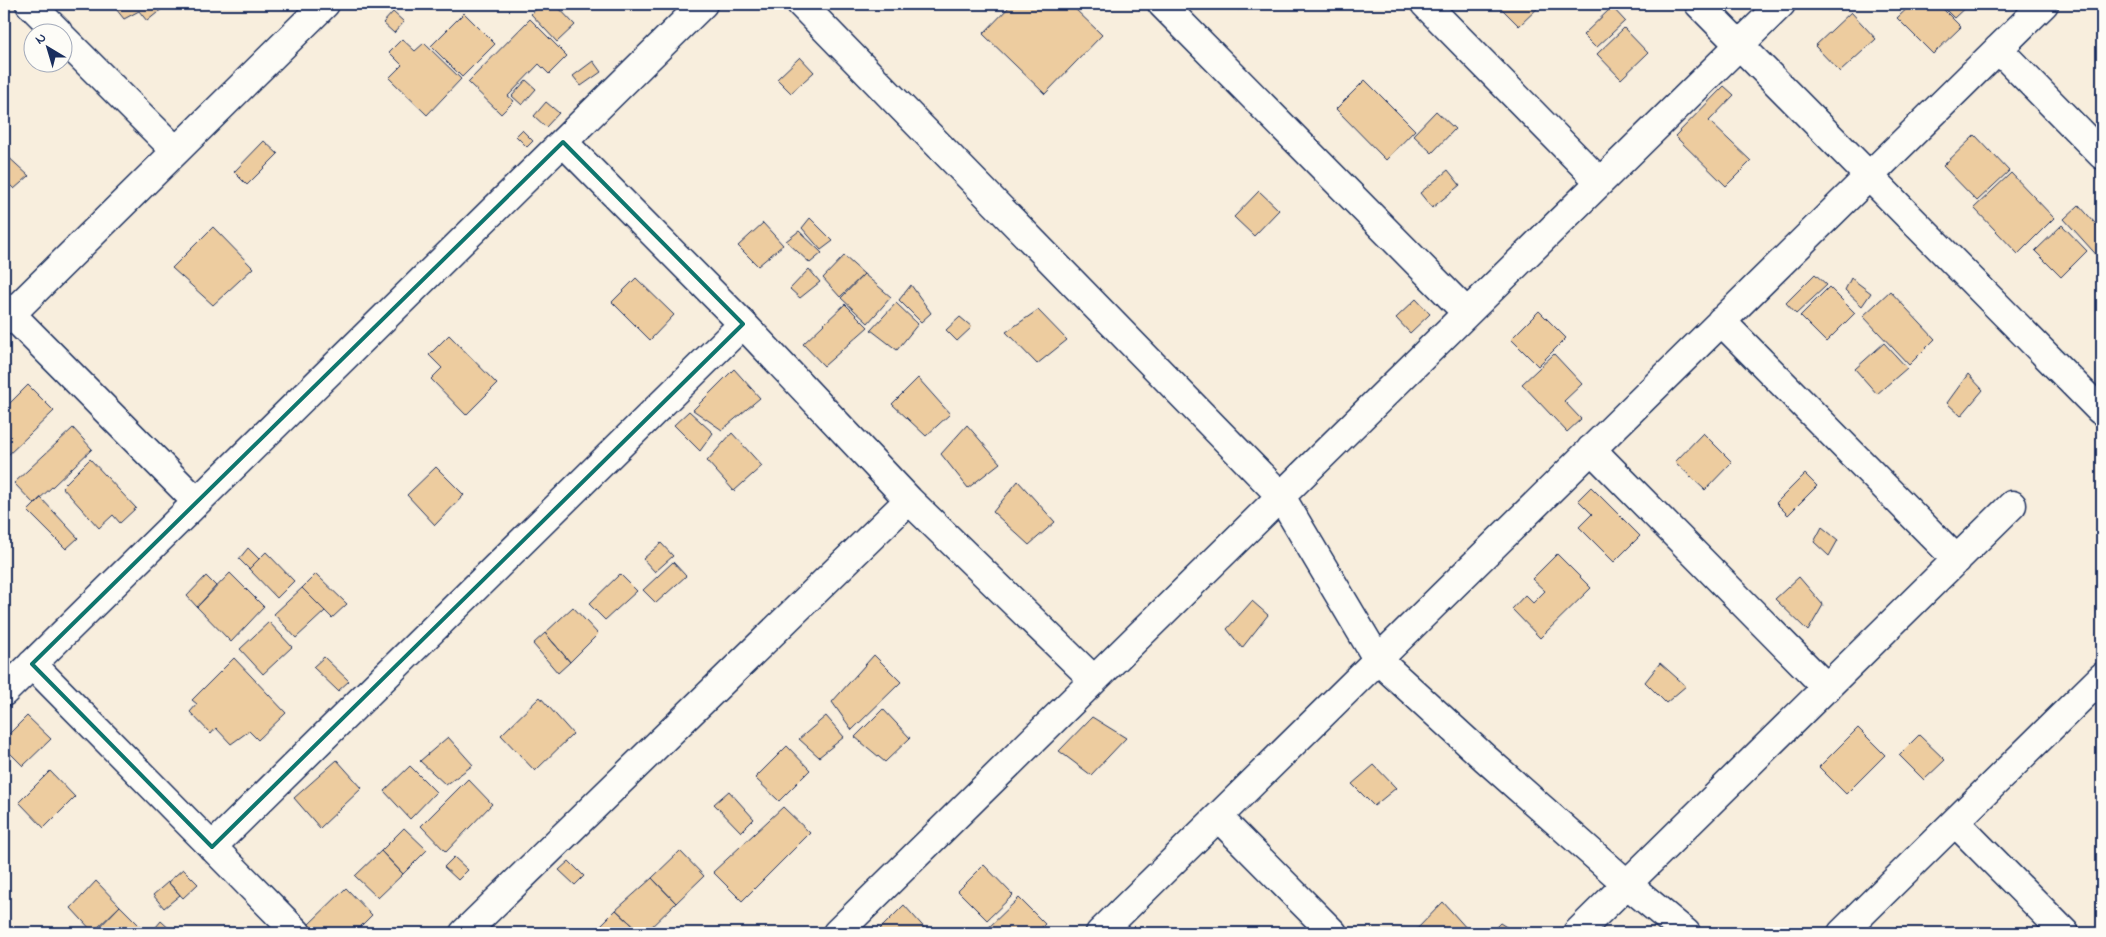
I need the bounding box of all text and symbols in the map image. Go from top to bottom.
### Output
north arrow [22,22,72,72]
text: N [31,28,51,50]

